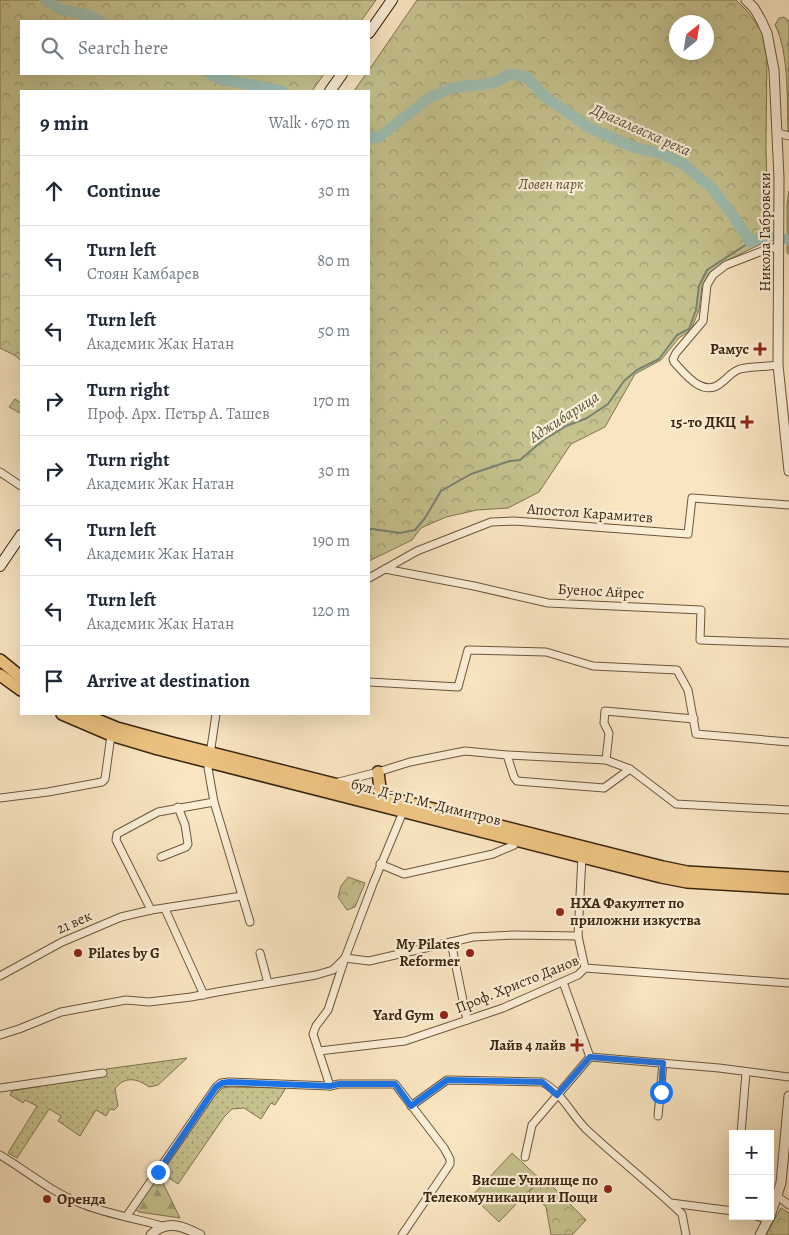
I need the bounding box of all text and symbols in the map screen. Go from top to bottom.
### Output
north arrow [669,15,714,60]
search box [20,20,370,75]
icon: search [38,34,66,62]
text: Search here [78,35,168,61]
water label: Драгалевска река [587,98,694,162]
text: 9 min [40,109,89,137]
text: Walk · 670 m [268,112,350,134]
street label: Никола Габровски [755,172,775,292]
park label: Ловен парк [517,174,584,194]
icon: ahead [40,177,68,205]
text: Continue [87,178,161,204]
text: 30 m [318,180,350,202]
text: Turn left [87,237,156,263]
icon: left [40,247,68,275]
text: 80 m [317,250,350,272]
text: Стоян Камбарев [87,263,199,285]
text: Turn left [87,307,156,333]
icon: left [40,317,68,345]
text: 50 m [318,320,350,342]
text: Академик Жак Натан [87,333,234,355]
place label: Рамус [710,339,749,359]
marker: Рамус [753,342,767,356]
text: Turn right [87,377,169,403]
water label: Аджибарица [524,386,604,449]
icon: right [40,387,68,415]
text: 170 m [313,390,350,412]
text: Проф. Арх. Петър А. Ташев [87,403,270,425]
place label: 15-то ДКЦ [671,412,736,432]
marker: 15-то ДКЦ [740,415,754,429]
text: Turn right [87,447,169,473]
icon: right [40,457,68,485]
text: 30 m [318,460,350,482]
text: Академик Жак Натан [87,473,234,495]
street label: Апостол Карамитев [525,499,654,527]
text: Turn left [87,517,156,543]
icon: left [40,527,68,555]
text: 190 m [312,530,350,552]
text: Академик Жак Натан [87,543,234,565]
street label: Буенос Айрес [557,579,645,603]
text: Turn left [87,587,156,613]
icon: left [40,597,68,625]
text: 120 m [312,600,350,622]
text: Академик Жак Натан [87,613,234,635]
icon: arrive [40,667,68,695]
text: Arrive at destination [87,668,250,694]
street label: бул. Д-р Г. М. Димитров [349,774,503,830]
place label: НХА Факултет по приложни изкуства [570,893,702,930]
street label: 21 век [53,905,95,939]
marker: НХА Факултет по приложни изкуства [554,906,566,918]
place label: My Pilates Reformer [396,934,460,971]
place label: Pilates by G [88,943,160,963]
marker: Pilates by G [72,947,84,959]
marker: My Pilates Reformer [464,947,476,959]
street label: Проф. Христо Данов [452,950,582,1018]
place label: Yard Gym [372,1005,434,1025]
marker: Yard Gym [438,1009,450,1021]
place label: Лайв 4 лайв [489,1035,566,1055]
marker: Лайв 4 лайв [570,1038,584,1052]
route start [650,1081,673,1104]
map controls [729,1130,774,1220]
button: + [729,1130,774,1175]
route end [147,1161,170,1184]
place label: Висше Училище по Телекомуникации и Пощи [423,1170,598,1207]
button: − [729,1175,774,1220]
marker: Висше Училище по Телекомуникации и Пощи [602,1183,614,1195]
place label: Оренда [57,1189,107,1209]
marker: Оренда [41,1193,53,1205]

